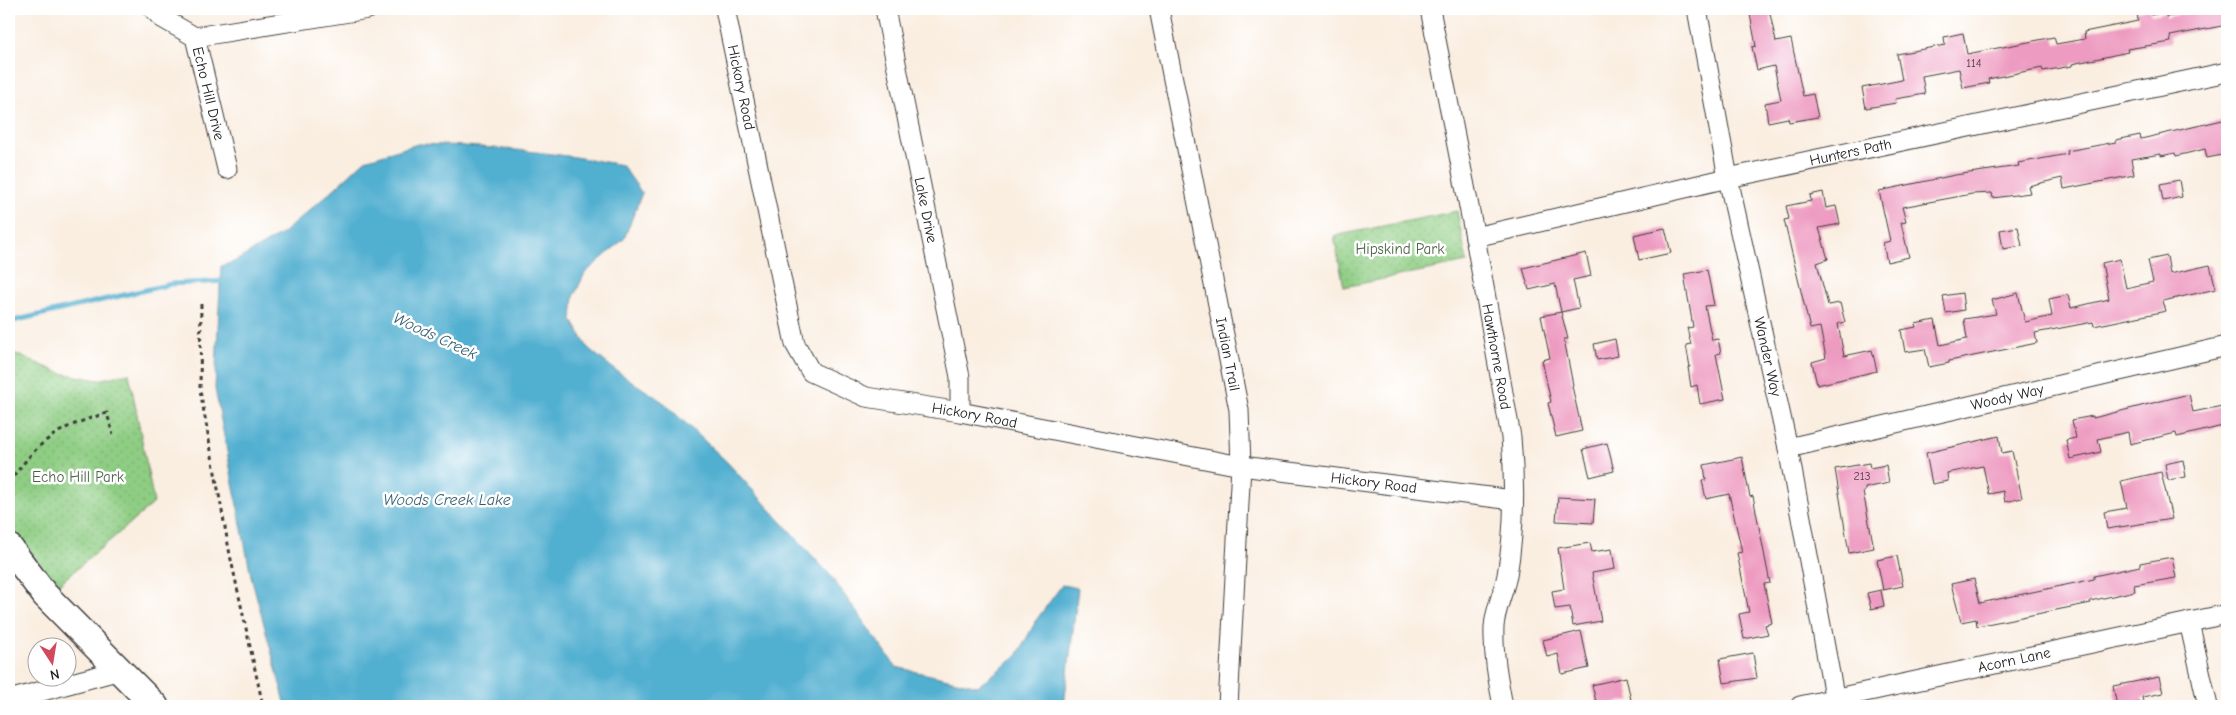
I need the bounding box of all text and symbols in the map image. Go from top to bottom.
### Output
street label: Hickory Road [724,43,759,131]
street label: Echo Hill Drive [189,45,229,143]
house number: 114 [1966,56,1982,70]
street label: Hunters Path [1808,135,1893,169]
street label: Lake Drive [910,175,942,245]
park label: Hipskind Park [1356,240,1445,258]
street label: Hawthorne Road [1478,302,1515,411]
water label: Woods Creek [390,309,480,363]
street label: Wander Way [1750,315,1785,399]
street label: Indian Trail [1212,316,1244,393]
street label: Woody Way [1969,380,2046,414]
street label: Hickory Road [931,399,1019,432]
park label: Echo Hill Park [32,468,125,486]
street label: Hickory Road [1330,468,1418,497]
house number: 213 [1853,469,1871,483]
water label: Woods Creek Lake [383,491,511,509]
north arrow [28,638,78,688]
street label: Acorn Lane [1976,643,2053,676]
text: N [48,665,61,683]

